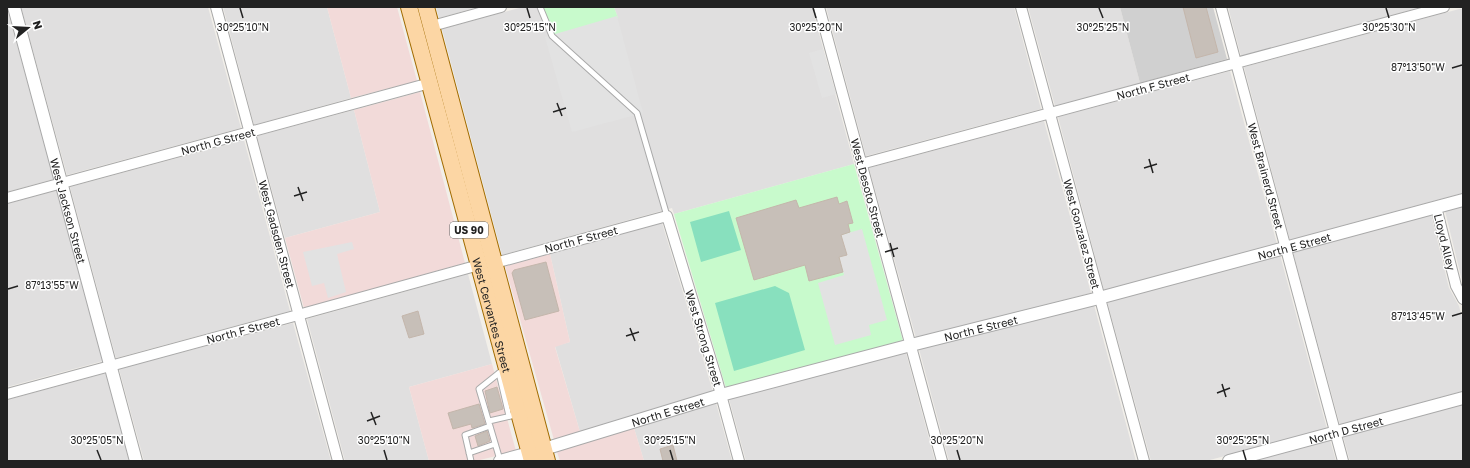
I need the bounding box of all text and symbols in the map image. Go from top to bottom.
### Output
north arrow [8,8,48,48]
text: N [31,19,45,31]
text: 30°25'10"N [217,21,269,33]
text: 30°25'15"N [504,21,556,33]
text: 30°25'20"N [789,21,843,33]
text: 30°25'25"N [1077,21,1129,33]
text: 30°25'30"N [1362,21,1416,33]
text: 87°13'50"W [1391,61,1445,73]
street label: North F Street [1115,70,1191,102]
street label: West Brainerd Street [1246,121,1286,231]
street label: North G Street [179,125,257,157]
street label: West Desoto Street [848,137,888,239]
street label: West Jackson Street [48,157,89,265]
street label: West Gonzalez Street [1061,178,1103,290]
street label: West Gadsden Street [256,179,298,289]
street label: Lloyd Alley [1432,212,1458,272]
road number: US 90 [450,222,488,238]
street label: North F Street [543,223,619,255]
street label: North E Street [1256,229,1332,262]
street label: West Cervantes Street [471,256,514,374]
text: 87°13'55"W [25,279,79,291]
street label: West Strong Street [683,288,725,388]
text: 87°13'45"W [1391,310,1445,322]
street label: North E Street [943,312,1019,343]
street label: North F Street [205,314,281,346]
street label: North E Street [630,394,706,428]
street label: North D Street [1307,413,1384,446]
text: 30°25'05"N [70,434,124,446]
text: 30°25'10"N [358,434,410,446]
text: 30°25'15"N [644,434,696,446]
text: 30°25'20"N [930,434,984,446]
text: 30°25'25"N [1217,434,1269,446]

